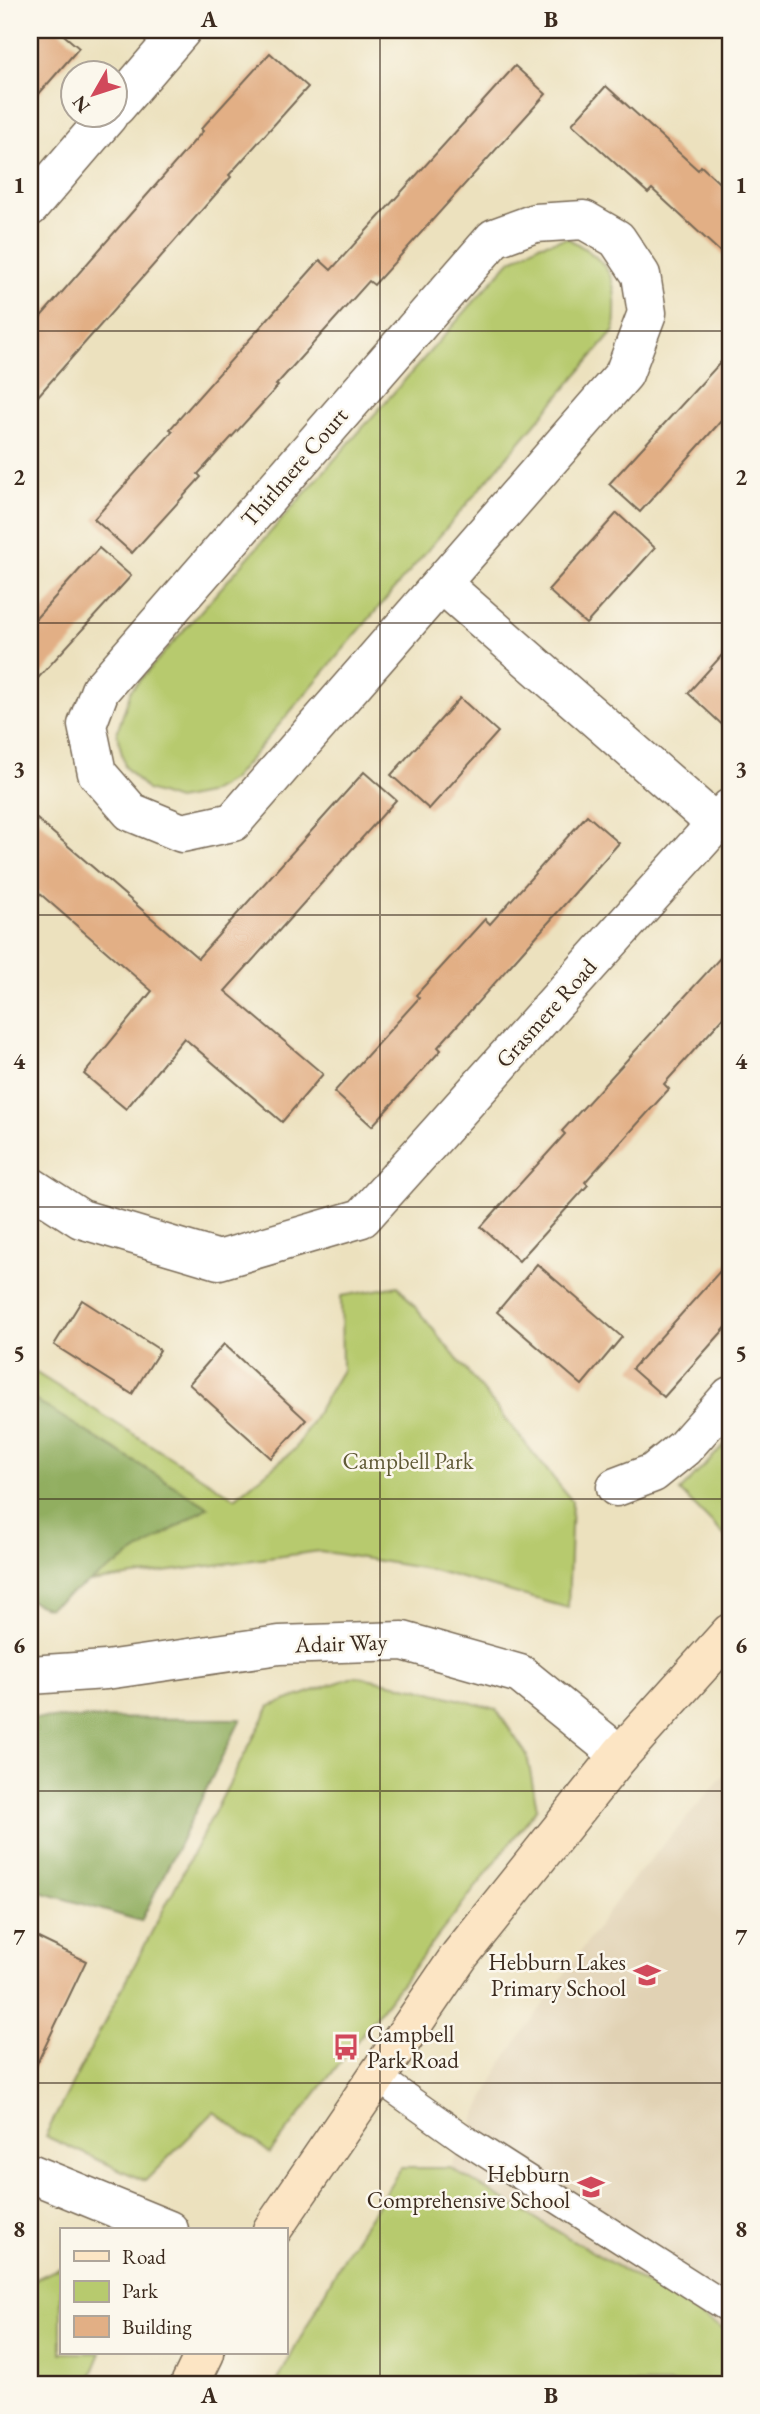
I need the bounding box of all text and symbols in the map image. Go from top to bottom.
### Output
text: A [200,4,218,34]
text: B [544,4,558,34]
north arrow [60,60,130,130]
text: N [66,90,96,118]
text: 1 [13,170,25,200]
text: 1 [735,170,747,200]
street label: Thirlmere Court [234,400,355,533]
text: 2 [13,462,25,492]
text: 2 [735,462,747,492]
text: 3 [13,754,25,784]
text: 3 [735,754,747,784]
street label: Grasmere Road [489,952,603,1074]
text: 4 [13,1046,26,1076]
text: 4 [735,1046,748,1076]
text: 5 [13,1338,25,1368]
text: 5 [735,1338,747,1368]
park label: Campbell Park [343,1446,475,1476]
street label: Adair Way [293,1626,389,1660]
text: 6 [13,1630,25,1660]
text: 6 [735,1630,747,1660]
text: 7 [13,1922,26,1952]
text: 7 [735,1922,748,1952]
place label: Hebburn Lakes Primary School [488,1947,626,2003]
school or university icon: Hebburn Lakes Primary School [632,1960,662,1990]
place label: Campbell Park Road [367,2019,459,2075]
bus stop icon: Campbell Park Road [331,2032,361,2062]
place label: Hebburn Comprehensive School [367,2159,570,2215]
school or university icon: Hebburn Comprehensive School [576,2172,606,2202]
text: 8 [13,2214,25,2244]
text: 8 [735,2214,747,2244]
legend [60,2228,287,2354]
text: Road [122,2243,166,2270]
text: Park [122,2277,159,2304]
text: Building [122,2313,192,2340]
text: A [200,2380,218,2410]
text: B [544,2380,558,2410]

